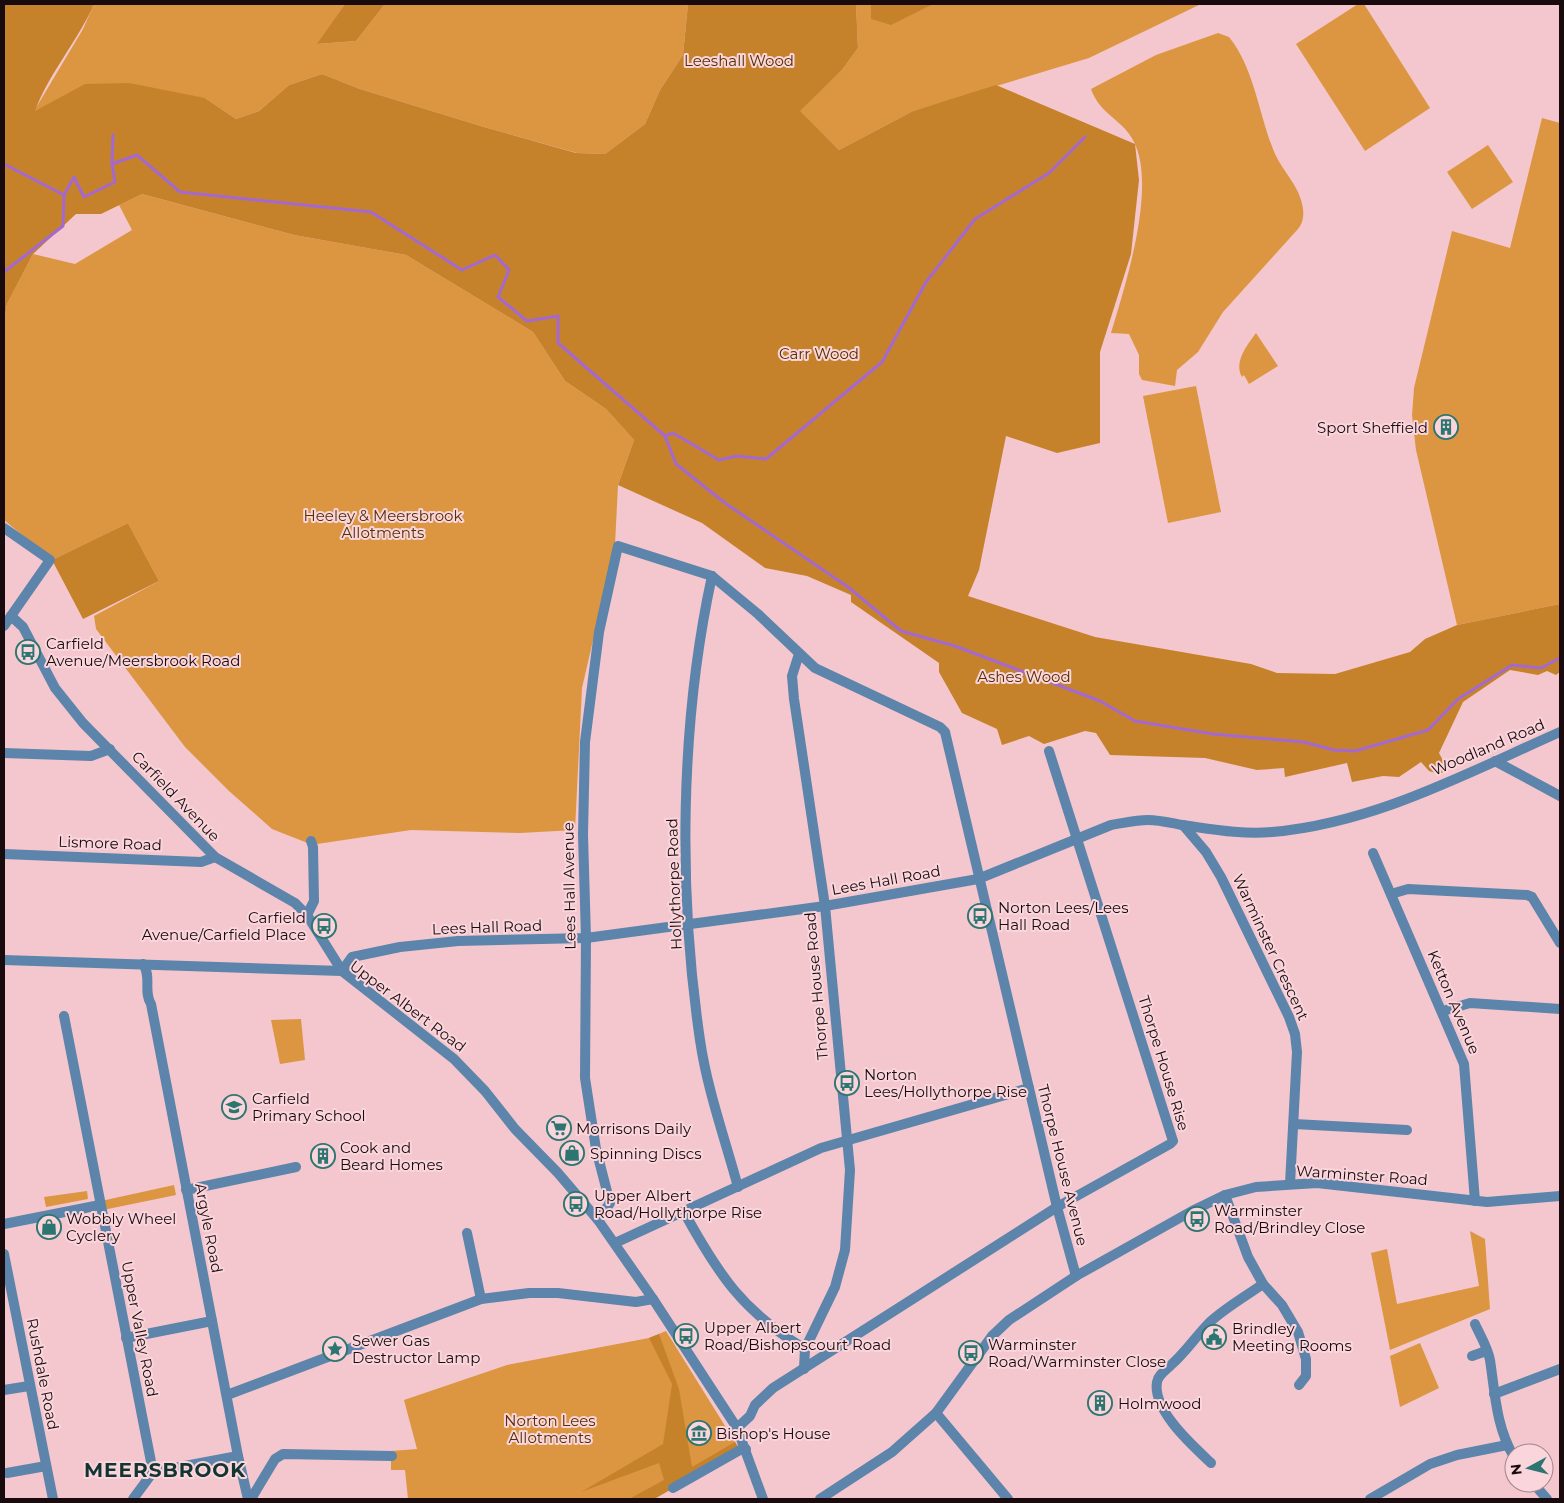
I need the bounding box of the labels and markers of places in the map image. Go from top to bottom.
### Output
building icon: Sport Sheffield [1433,414,1459,440]
place label: Sport Sheffield [1317,418,1428,437]
place label: Carfield Avenue/Meersbrook Road [46,634,240,670]
bus stop icon: Carfield Avenue/Meersbrook Road [15,639,41,665]
place label: Norton Lees/Lees Hall Road [998,898,1128,934]
bus stop icon: Norton Lees/Lees Hall Road [967,903,993,929]
place label: Carfield Avenue/Carfield Place [142,908,306,944]
bus stop icon: Carfield Avenue/Carfield Place [311,913,337,939]
place label: Norton Lees/Hollythorpe Rise [864,1065,1027,1101]
bus stop icon: Norton Lees/Hollythorpe Rise [834,1070,860,1096]
place label: Carfield Primary School [252,1089,366,1125]
school or university icon: Carfield Primary School [221,1094,247,1120]
supermarket icon: Morrisons Daily [546,1115,572,1141]
place label: Morrisons Daily [576,1119,692,1138]
place label: Cook and Beard Homes [340,1138,443,1174]
shop icon: Spinning Discs [559,1140,585,1166]
building icon: Cook and Beard Homes [310,1143,336,1169]
place label: Spinning Discs [590,1144,702,1163]
place label: Upper Albert Road/Hollythorpe Rise [594,1186,762,1222]
bus stop icon: Upper Albert Road/Hollythorpe Rise [563,1191,589,1217]
place label: Warminster Road/Brindley Close [1214,1201,1365,1237]
bus stop icon: Warminster Road/Brindley Close [1184,1206,1210,1232]
place label: Wobbly Wheel Cyclery [66,1209,176,1245]
shop icon: Wobbly Wheel Cyclery [36,1214,62,1240]
place label: Upper Albert Road/Bishopscourt Road [704,1318,891,1354]
place label: Brindley Meeting Rooms [1232,1319,1352,1355]
bus stop icon: Upper Albert Road/Bishopscourt Road [673,1323,699,1349]
public building icon: Brindley Meeting Rooms [1201,1324,1227,1350]
place label: Sewer Gas Destructor Lamp [352,1331,480,1367]
place label: Warminster Road/Warminster Close [988,1335,1166,1371]
place icon: Sewer Gas Destructor Lamp [322,1336,348,1362]
bus stop icon: Warminster Road/Warminster Close [958,1340,984,1366]
building icon: Holmwood [1087,1390,1113,1416]
place label: Holmwood [1118,1394,1201,1413]
museum icon: Bishop's House [686,1420,712,1446]
place label: Bishop's House [716,1424,831,1443]

